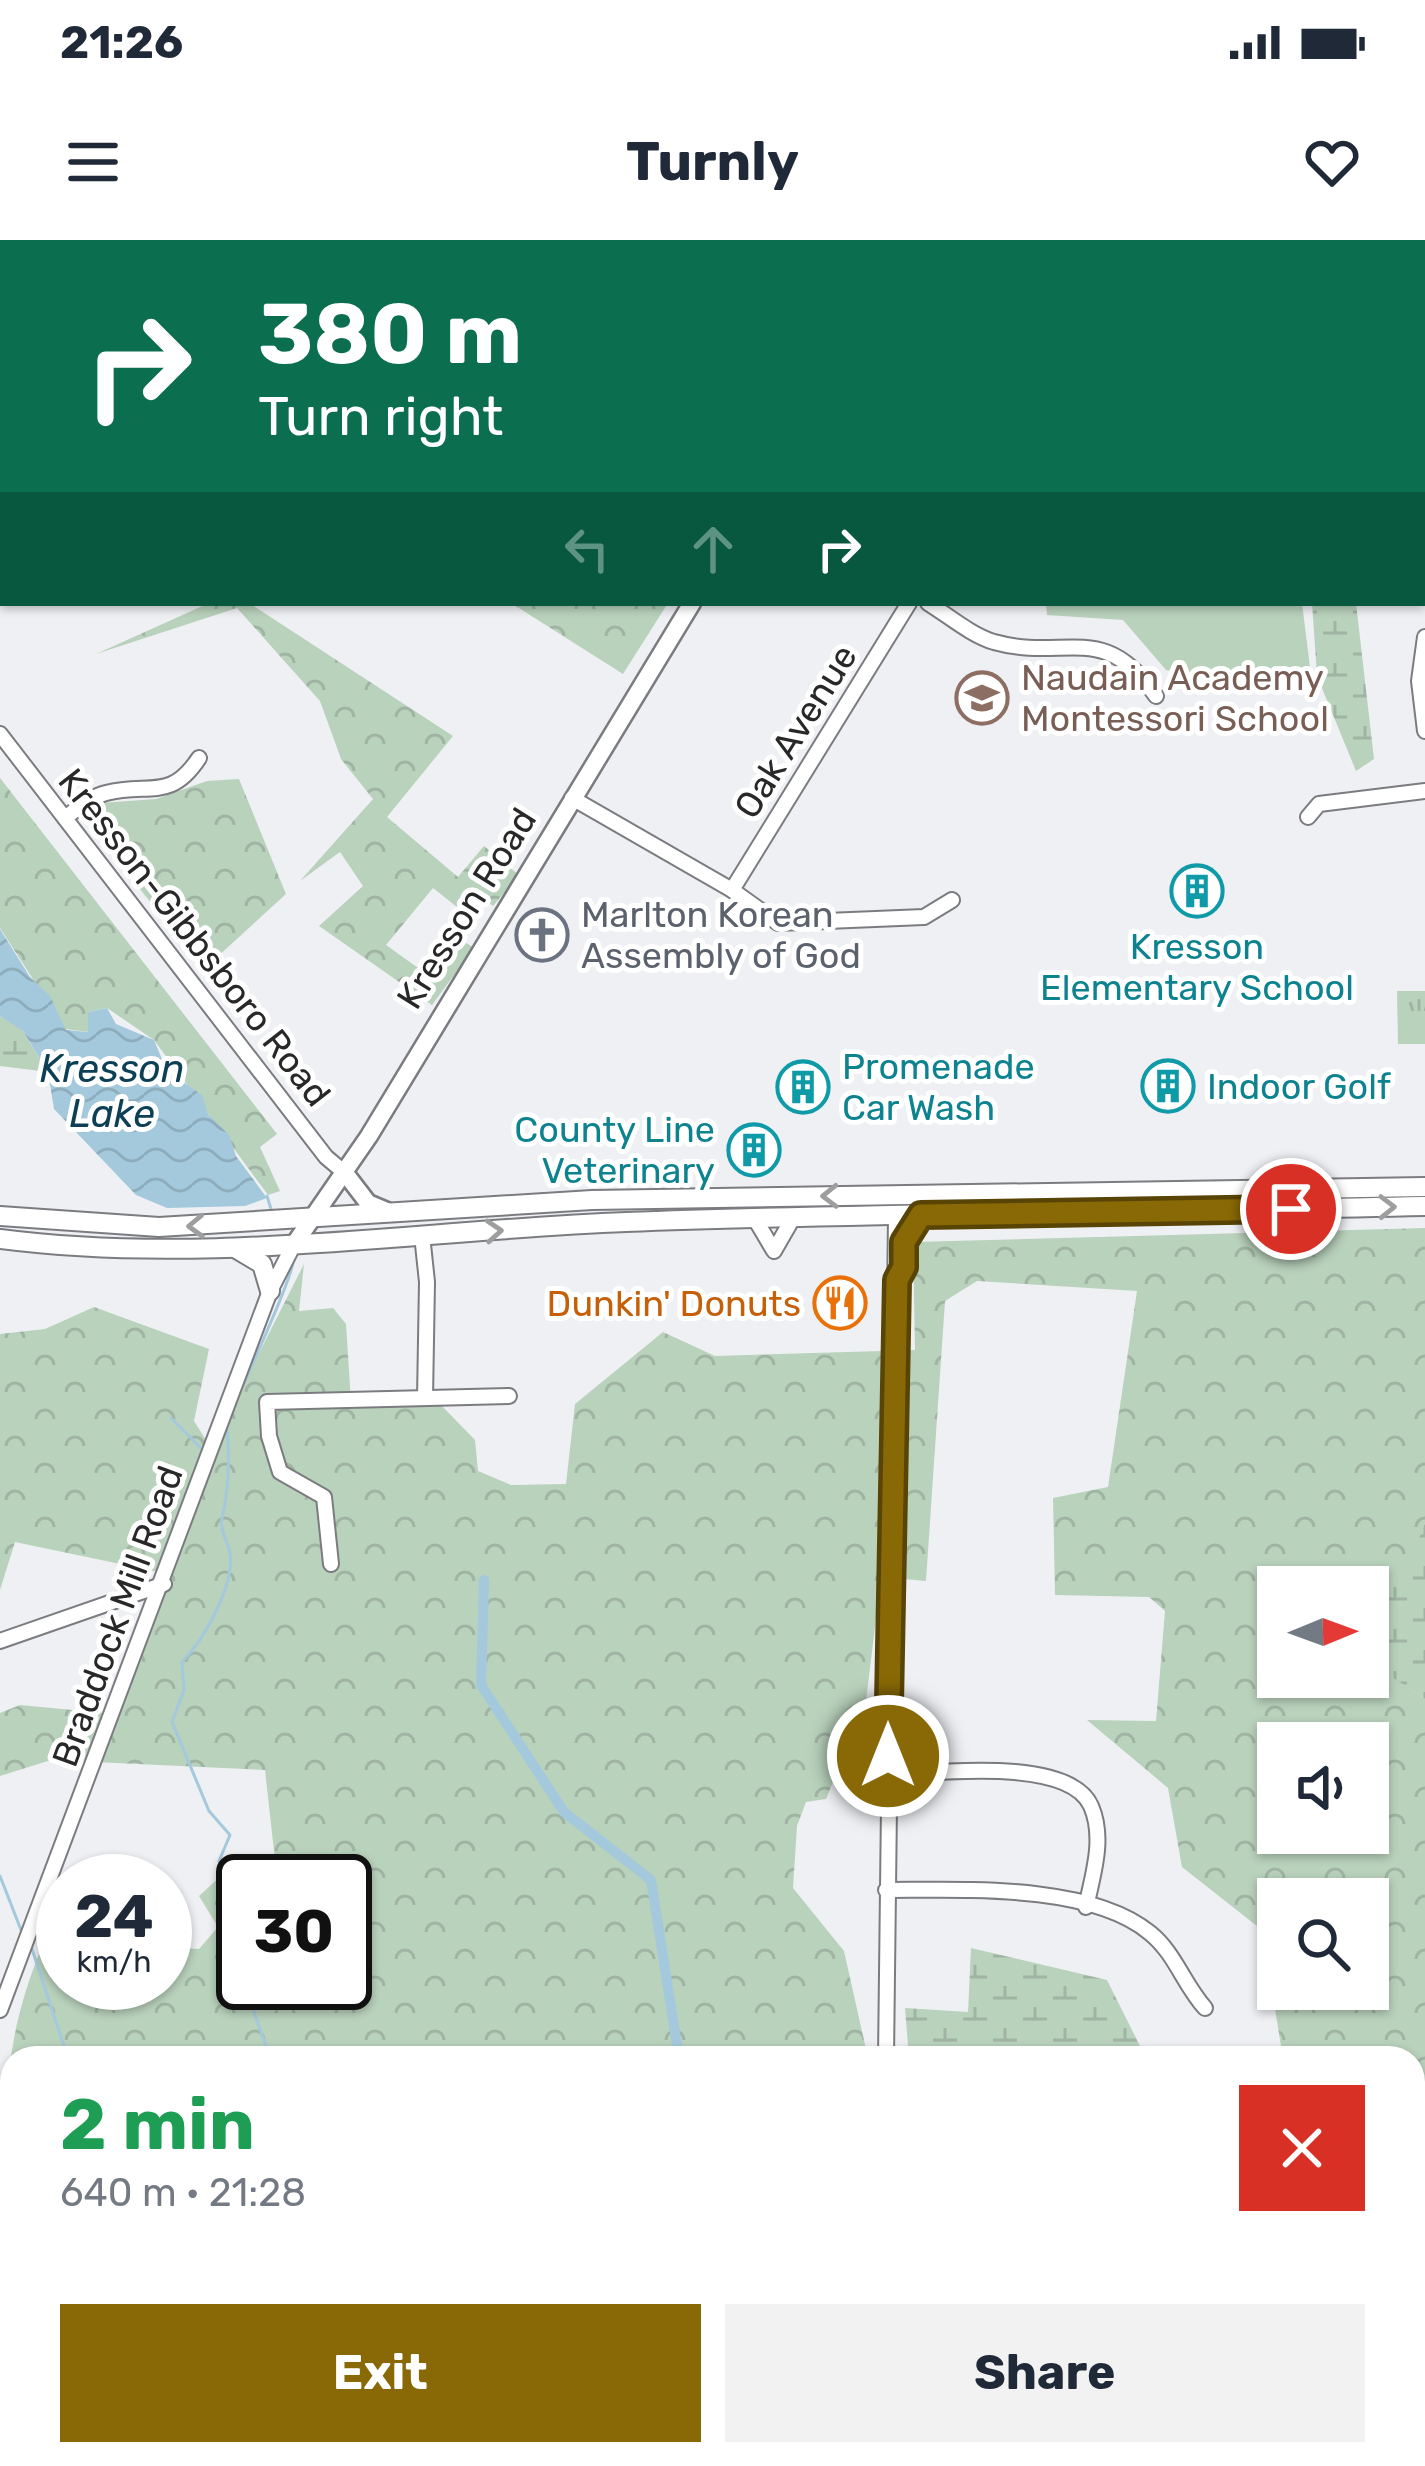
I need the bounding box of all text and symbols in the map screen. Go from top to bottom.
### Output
text: 21:26 [60,16,183,69]
icon: menu [60,129,126,195]
icon: heart [1299,129,1365,195]
text: Turnly [626,130,799,194]
text: 380 m [258,284,522,384]
icon: right [60,288,216,444]
text: Turn right [258,385,503,449]
icon: left [554,516,620,582]
icon: ahead [680,516,746,582]
icon: right [806,516,872,582]
street label: Oak Avenue [725,637,866,826]
place label: Naudain Academy Montessori School [1021,656,1329,740]
school or university icon: Naudain Academy Montessori School [954,670,1010,726]
street label: Kresson-Gibbsboro Road [49,760,340,1115]
street label: Kresson Road [388,800,545,1017]
building icon: Kresson Elementary School [1169,863,1225,919]
place label: Marlton Korean Assembly of God [581,893,861,977]
church icon: Marlton Korean Assembly of God [514,907,570,963]
place label: Kresson Elementary School [1040,925,1354,1009]
place label: Promenade Car Wash [842,1045,1035,1129]
water label: Kresson Lake [39,1046,185,1137]
building icon: Indoor Golf [1140,1058,1196,1114]
building icon: Promenade Car Wash [775,1059,831,1115]
place label: Indoor Golf [1207,1065,1391,1108]
place label: County Line Veterinary [514,1108,715,1192]
building icon: County Line Veterinary [726,1122,782,1178]
pin [1240,1158,1342,1260]
icon: arrive [1258,1176,1324,1242]
one-way arrow [820,1183,838,1209]
one-way arrow [1378,1194,1397,1220]
one-way arrow [186,1213,205,1239]
one-way arrow [485,1218,504,1244]
restaurant icon: Dunkin' Donuts [812,1275,868,1331]
place label: Dunkin' Donuts [547,1282,801,1325]
street label: Braddock Mill Road [43,1460,192,1772]
north arrow [1257,1566,1389,1698]
map controls [1257,1566,1389,2010]
position arrow [825,1693,951,1819]
button: sound [1257,1722,1389,1854]
speed limit sign: 30 [216,1854,372,2010]
button: search [1257,1878,1389,2010]
text: 24 [74,1881,154,1952]
text: km/h [77,1944,151,1980]
text: 2 min [60,2082,255,2167]
button: close [1239,2085,1365,2211]
text: 640 m · 21:28 [60,2170,306,2216]
button: Exit [60,2304,701,2442]
button: Share [725,2304,1365,2442]

